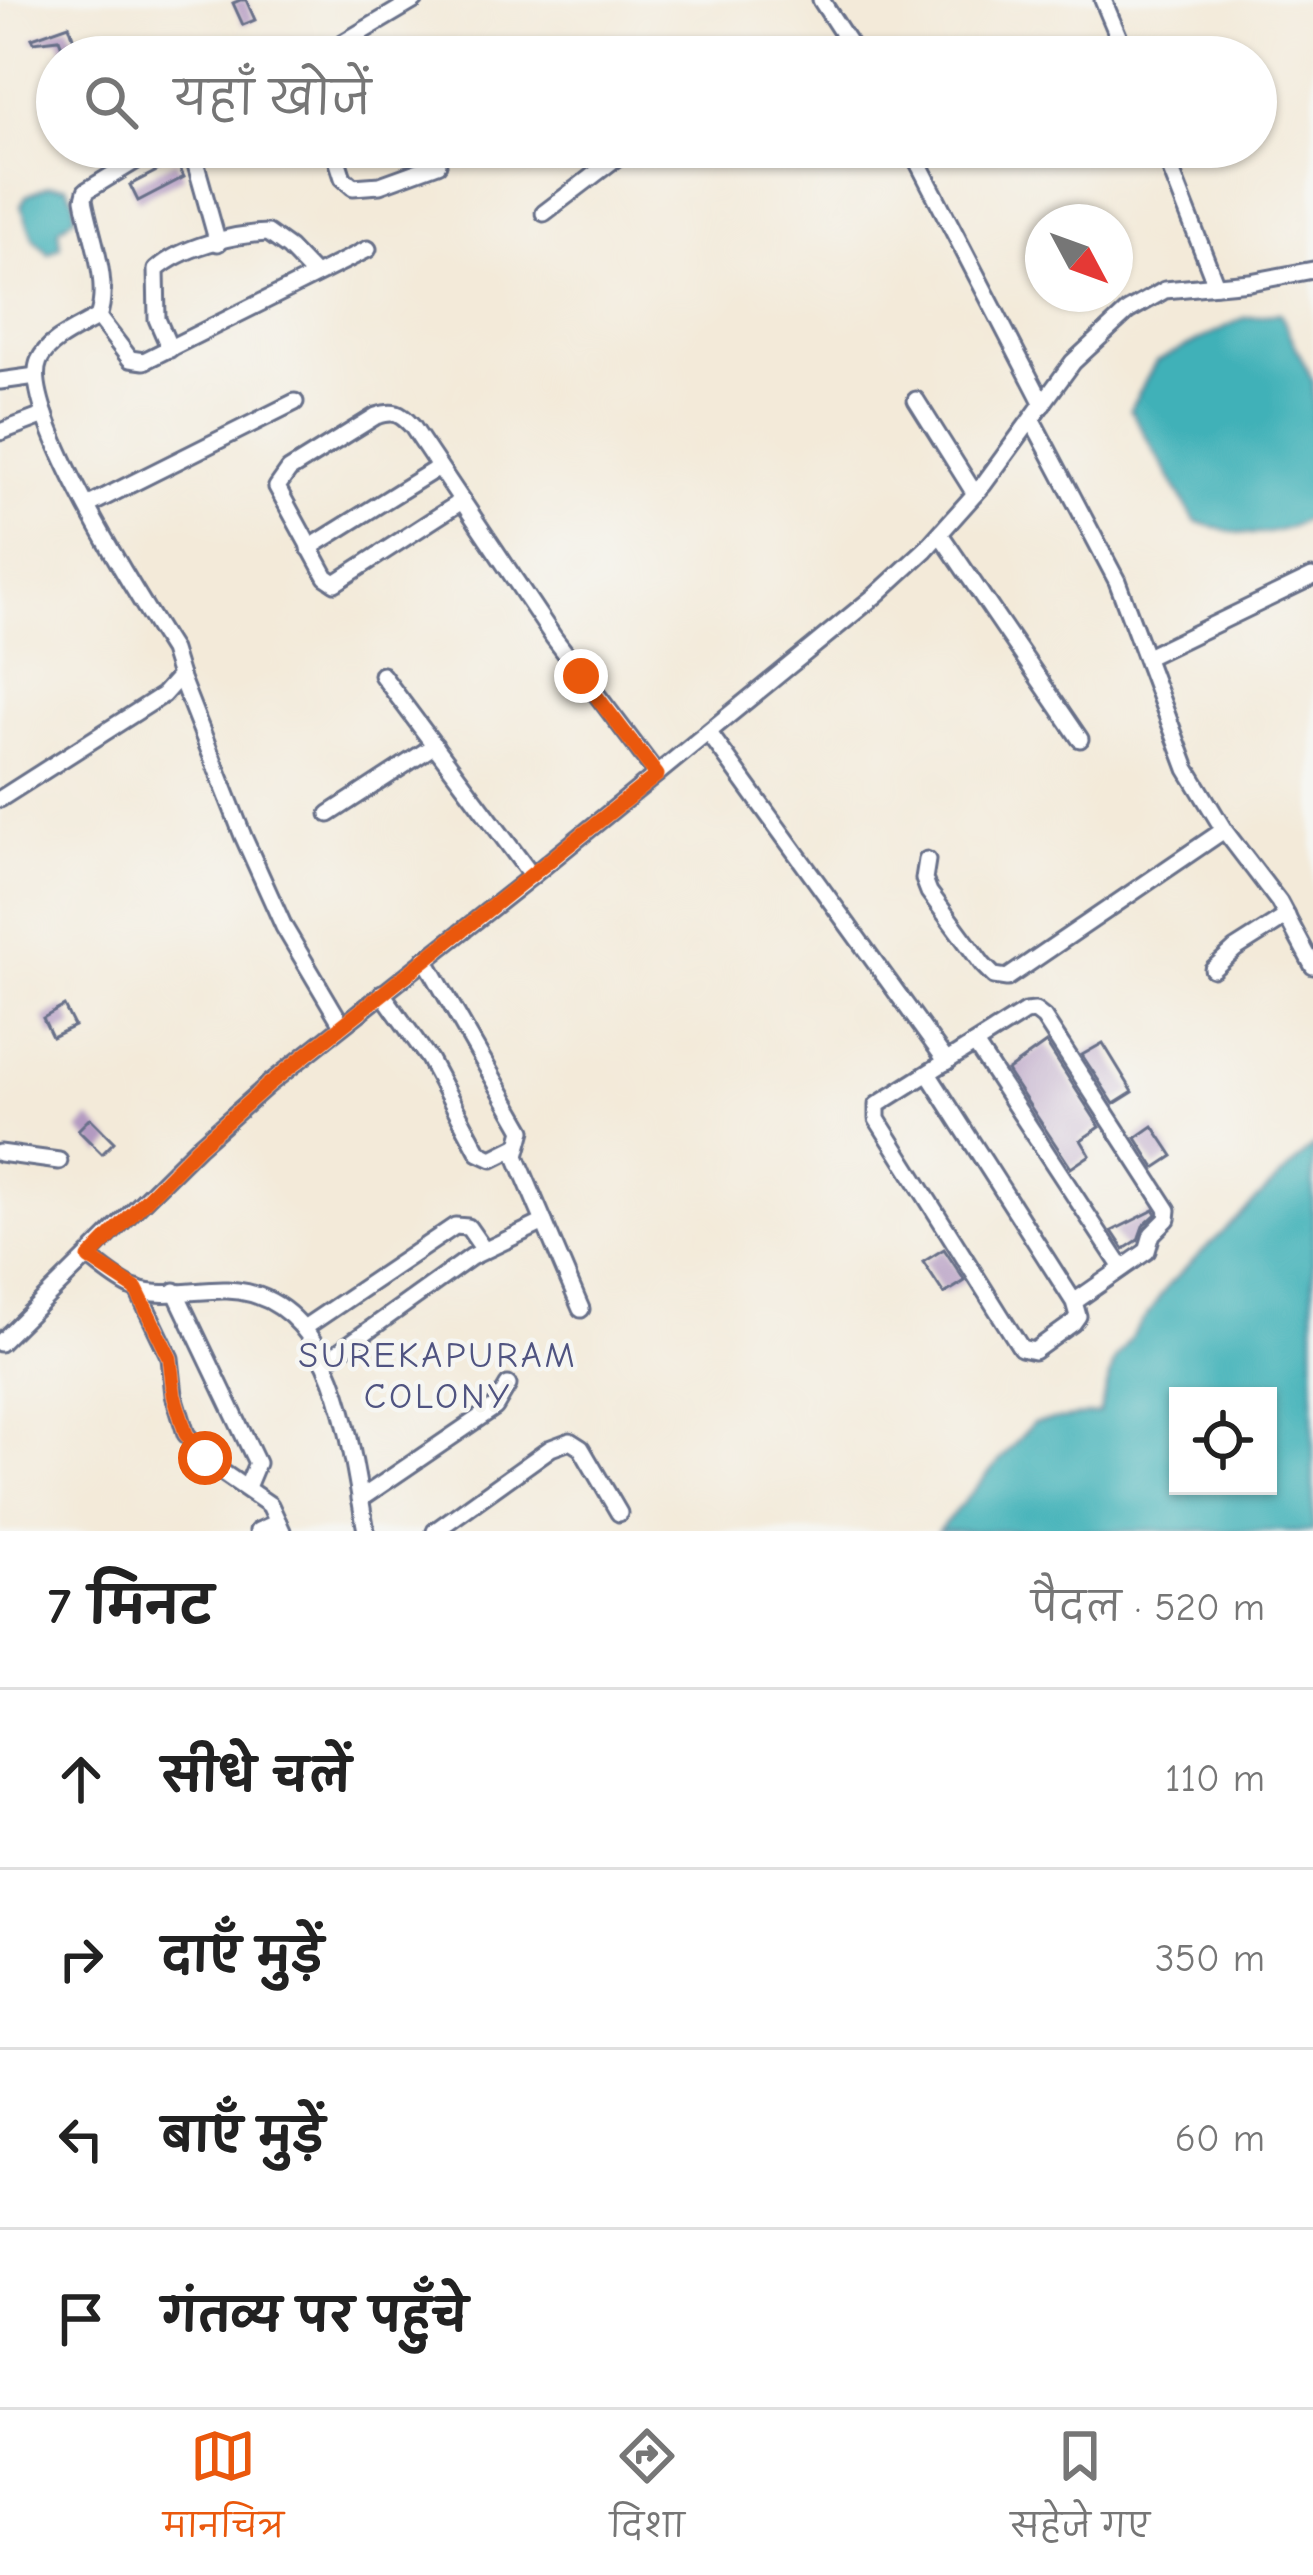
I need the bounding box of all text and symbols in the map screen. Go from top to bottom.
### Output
search box [36,36,1277,168]
icon: search [78,69,144,135]
text: यहाँ खोजें [174,73,371,125]
north arrow [1025,204,1133,312]
route end [554,649,608,703]
district label: SUREKAPURAM COLONY [298,1335,578,1417]
map controls [1169,1387,1277,1495]
button: locate [1169,1387,1277,1495]
route start [178,1431,232,1485]
text: 7 मिनट [48,1577,213,1636]
text: पैदल · 520 m [1031,1585,1265,1630]
icon: ahead [48,1746,114,1812]
text: सीधे चलें [162,1750,351,1802]
text: 110 m [1165,1756,1265,1801]
icon: right [48,1926,114,1992]
text: दाएँ मुड़ें [162,1930,323,1982]
text: 350 m [1155,1936,1265,1981]
icon: left [48,2106,114,2172]
text: बाएँ मुड़ें [162,2110,325,2162]
text: 60 m [1175,2116,1265,2161]
icon: arrive [48,2286,114,2352]
text: गंतव्य पर पहुँचे [162,2290,468,2342]
tab: मानचित्र [163,2423,284,2562]
tab: दिशा [610,2423,685,2562]
tab: सहेजे गए [1010,2423,1150,2562]

